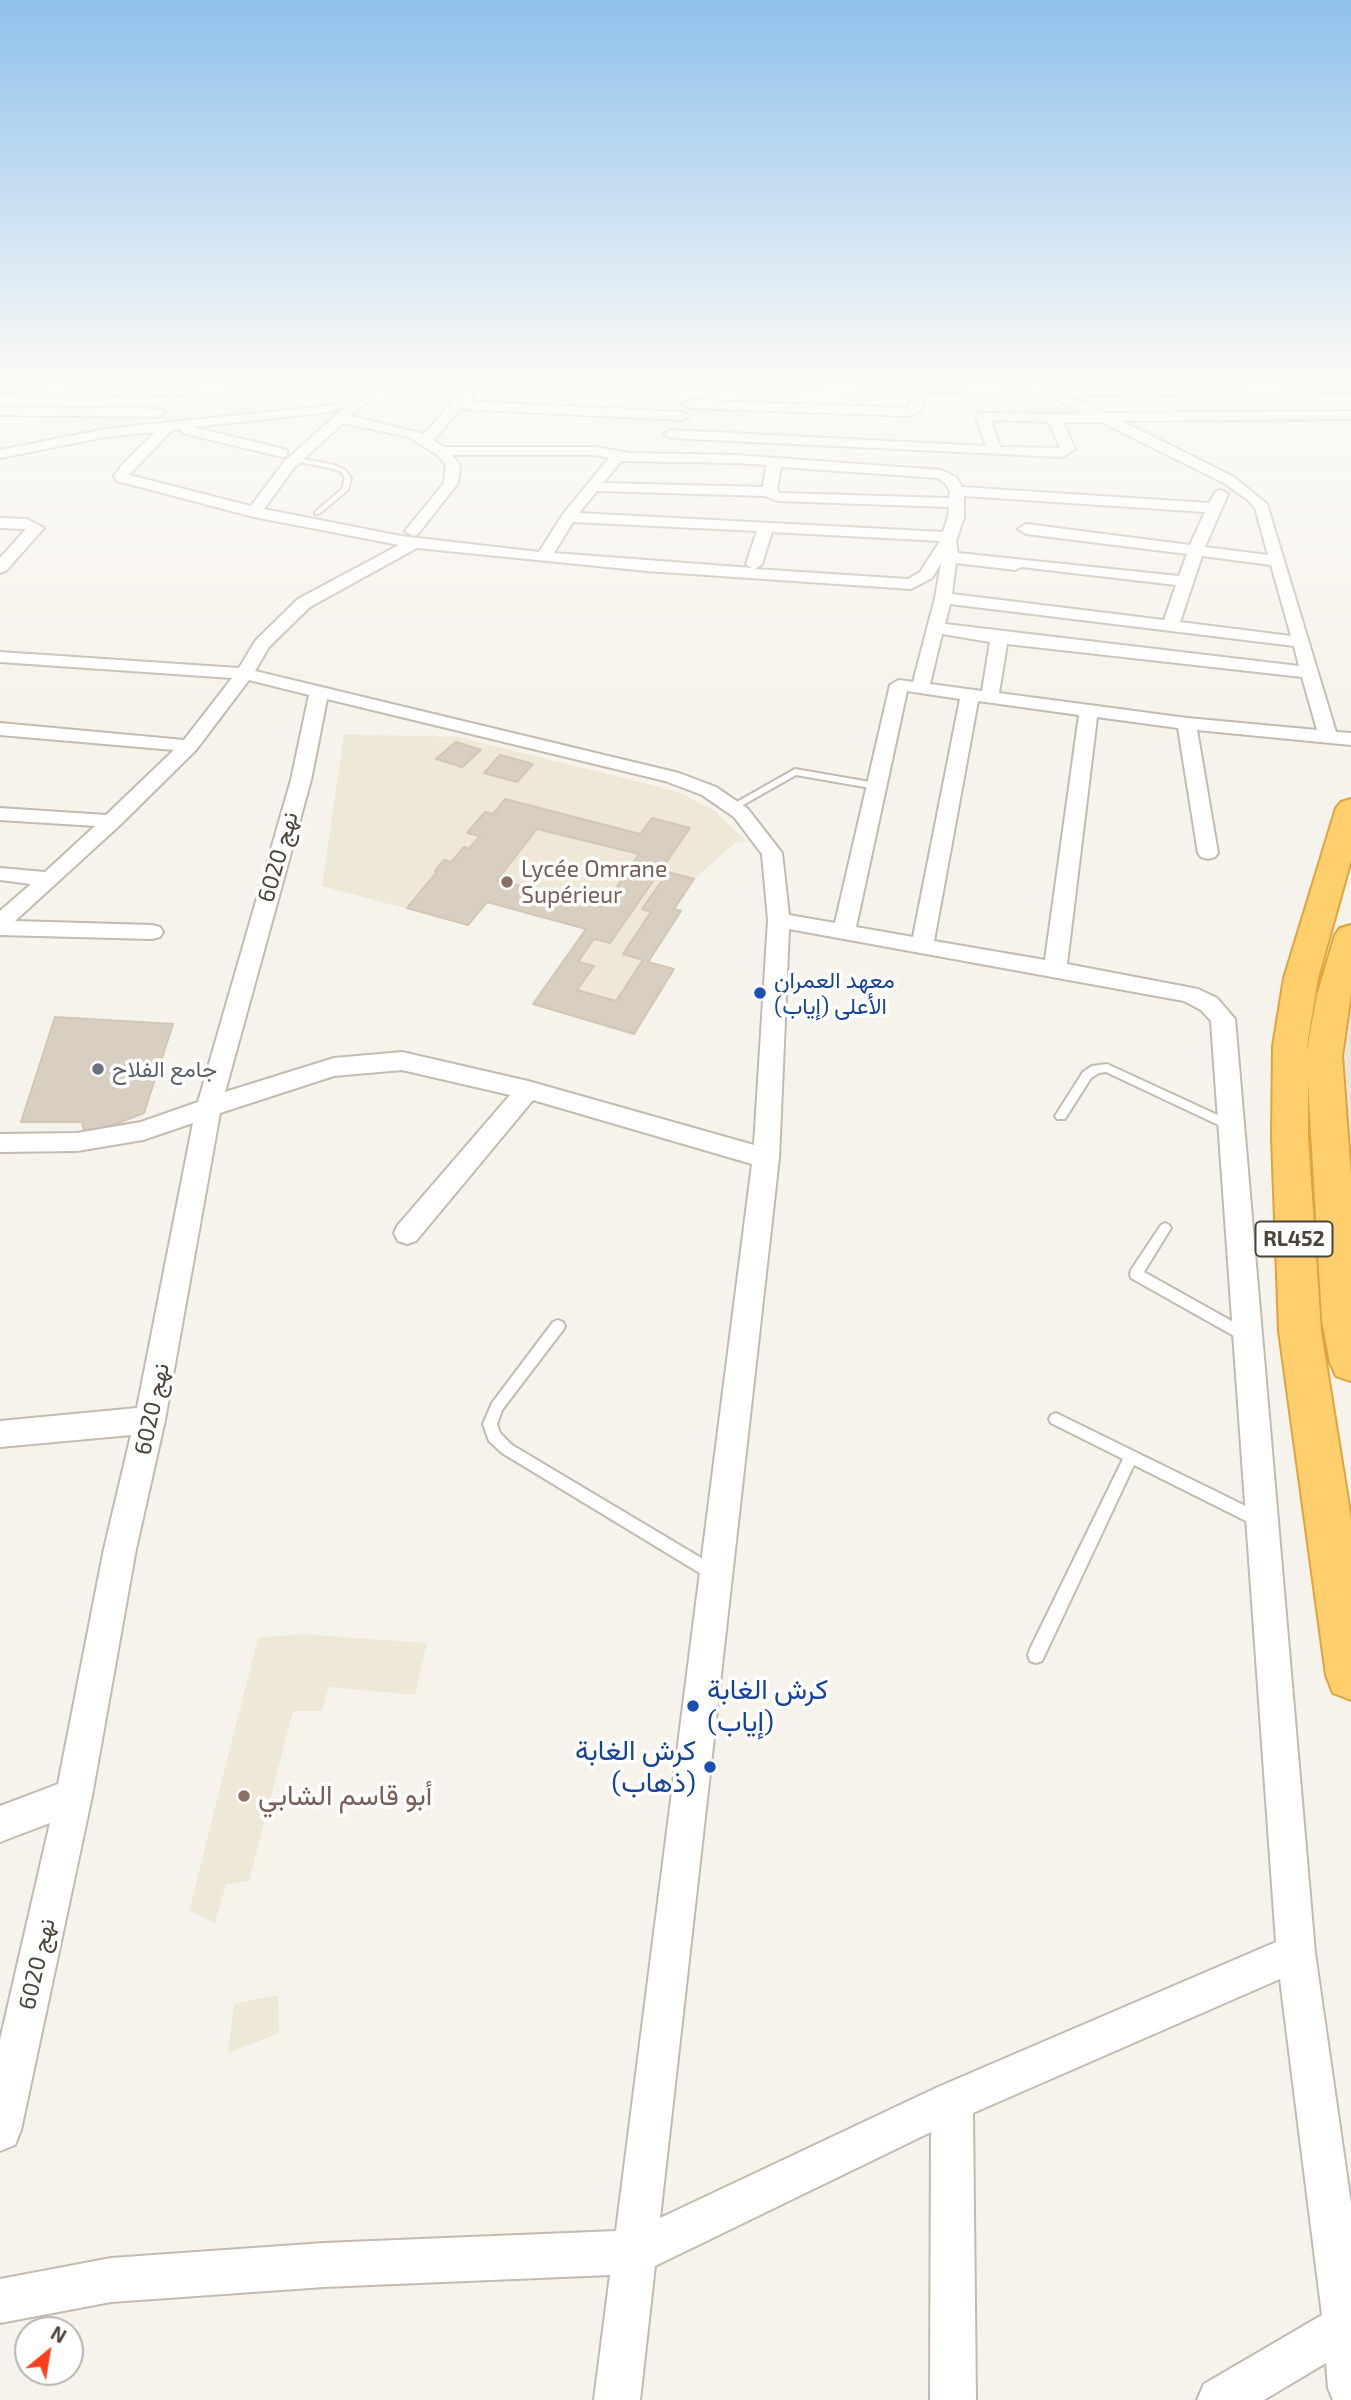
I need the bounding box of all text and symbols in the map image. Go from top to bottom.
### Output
street label: نهج 6020 [252,809,304,905]
place label: Lycée Omrane Supérieur [521,855,667,909]
marker: Lycée Omrane Supérieur [499,874,515,890]
place label: معهد العمران الأعلى (إياب) [774,966,895,1020]
marker: معهد العمران الأعلى (إياب) [752,985,768,1001]
place label: جامع الفلاح [112,1055,217,1083]
marker: جامع الفلاح [90,1061,106,1077]
road number: RL452 [1256,1222,1332,1256]
street label: نهج 6020 [129,1361,175,1457]
place label: كرش الغابة (إياب) [707,1673,828,1739]
marker: كرش الغابة (إياب) [685,1698,701,1714]
place label: كرش الغابة (ذهاب) [575,1734,696,1800]
marker: كرش الغابة (ذهاب) [702,1759,718,1775]
place label: أبو قاسم الشابي [258,1779,432,1813]
marker: أبو قاسم الشابي [236,1788,252,1804]
street label: نهج 6020 [13,1916,61,2012]
north arrow [14,2316,84,2386]
text: N [47,2321,70,2348]

